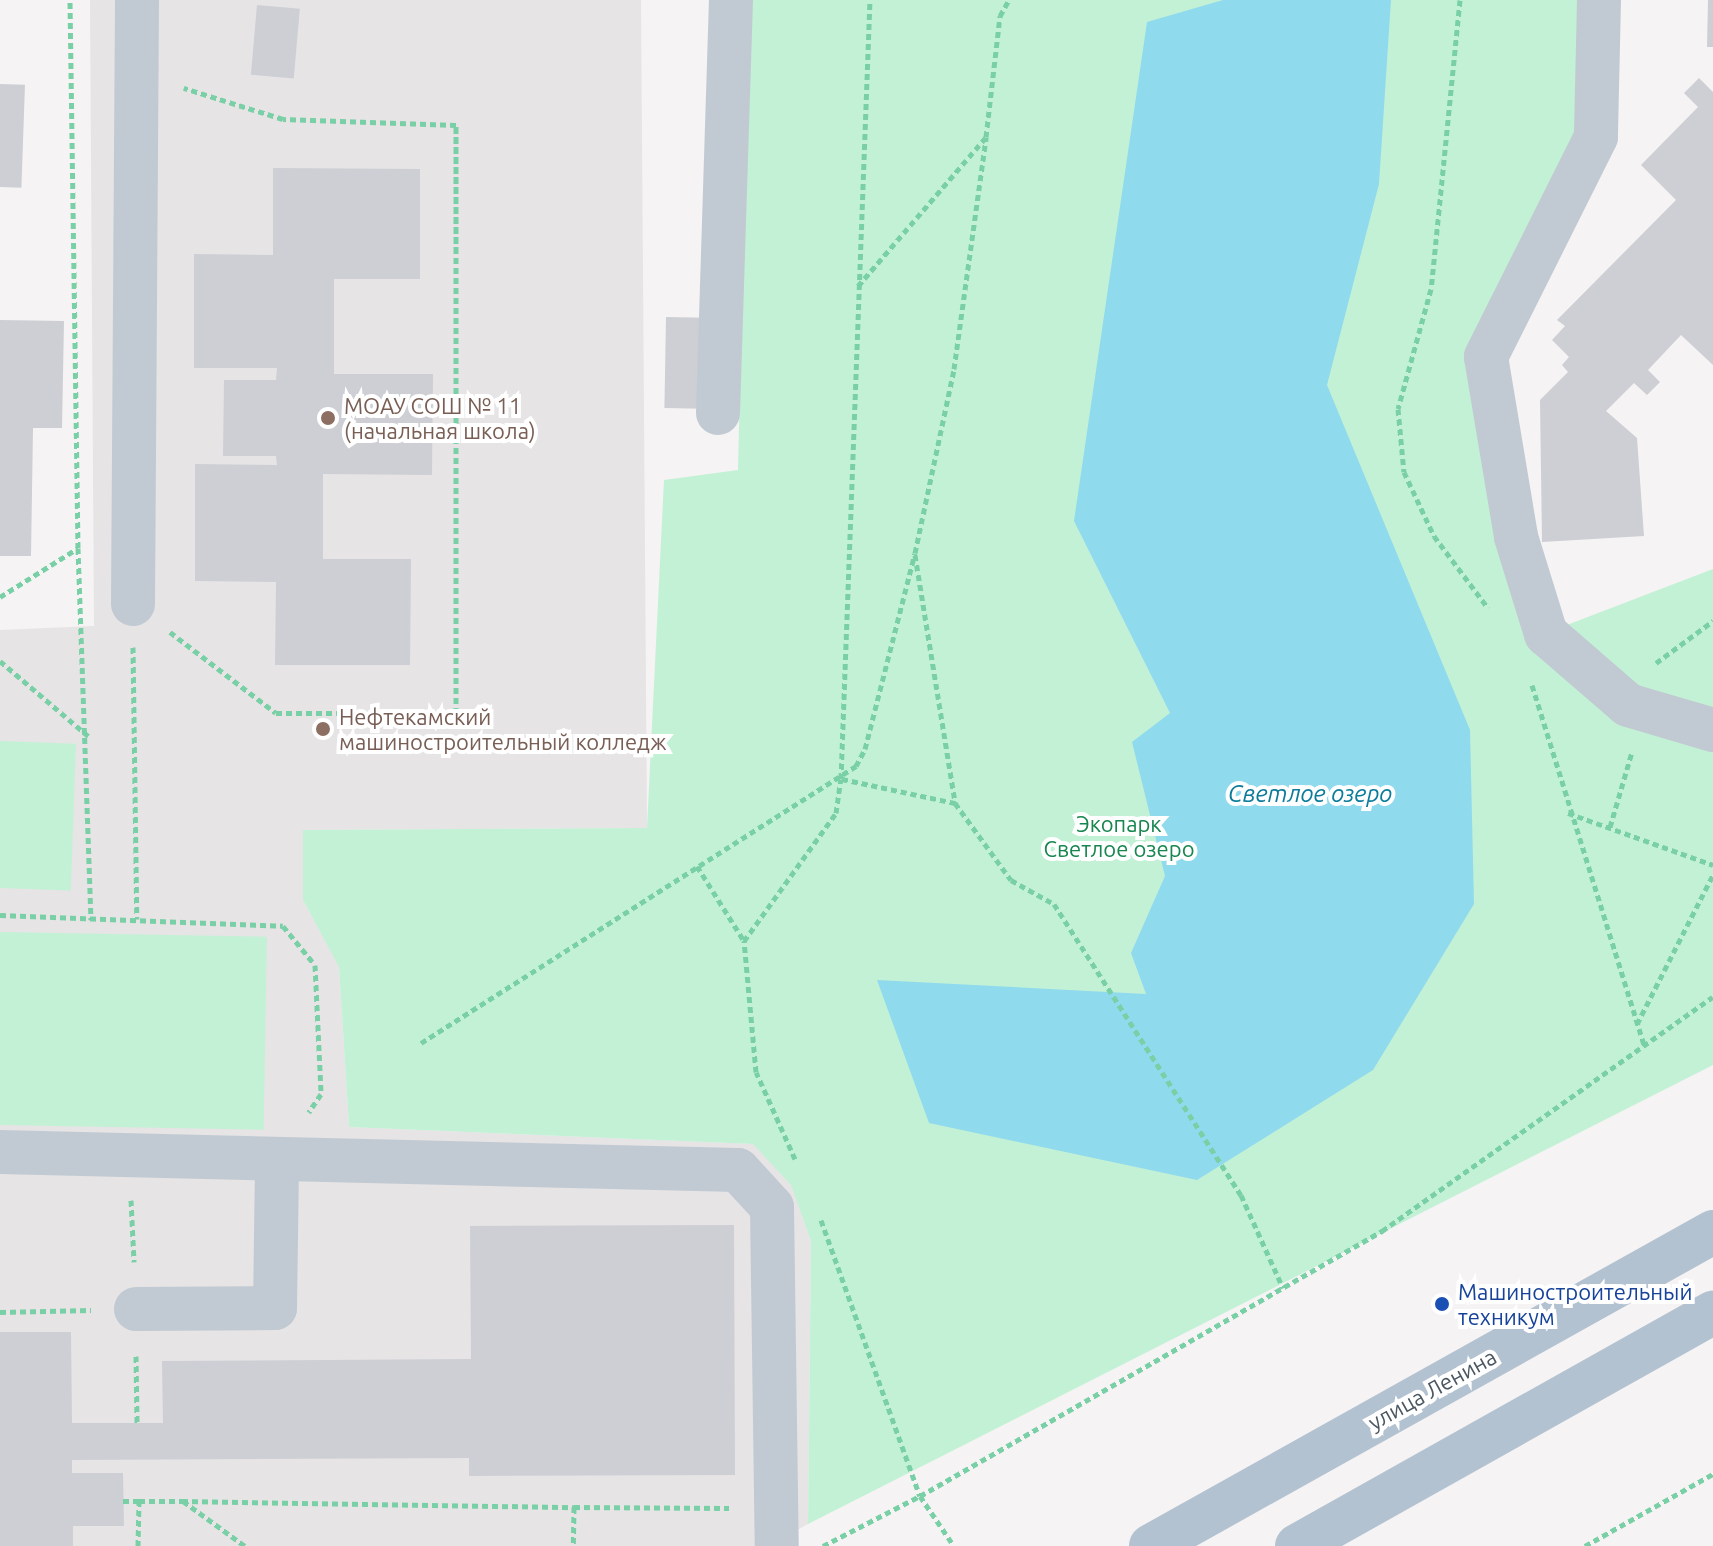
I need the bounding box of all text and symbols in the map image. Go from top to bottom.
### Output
place label: МОАУ СОШ № 11 (начальная школа) [344,392,536,444]
marker: МОАУ СОШ № 11 (начальная школа) [319,409,337,427]
place label: Нефтекамский машиностроительный колледж [339,703,667,754]
marker: Нефтекамский машиностроительный колледж [314,720,332,738]
water label: Светлое озеро [1228,780,1392,808]
park label: Экопарк Светлое озеро [1043,810,1195,862]
place label: Машиностроительный техникум [1458,1278,1692,1330]
marker: Машиностроительный техникум [1433,1295,1451,1313]
street label: улица Ленина [1363,1343,1501,1435]

